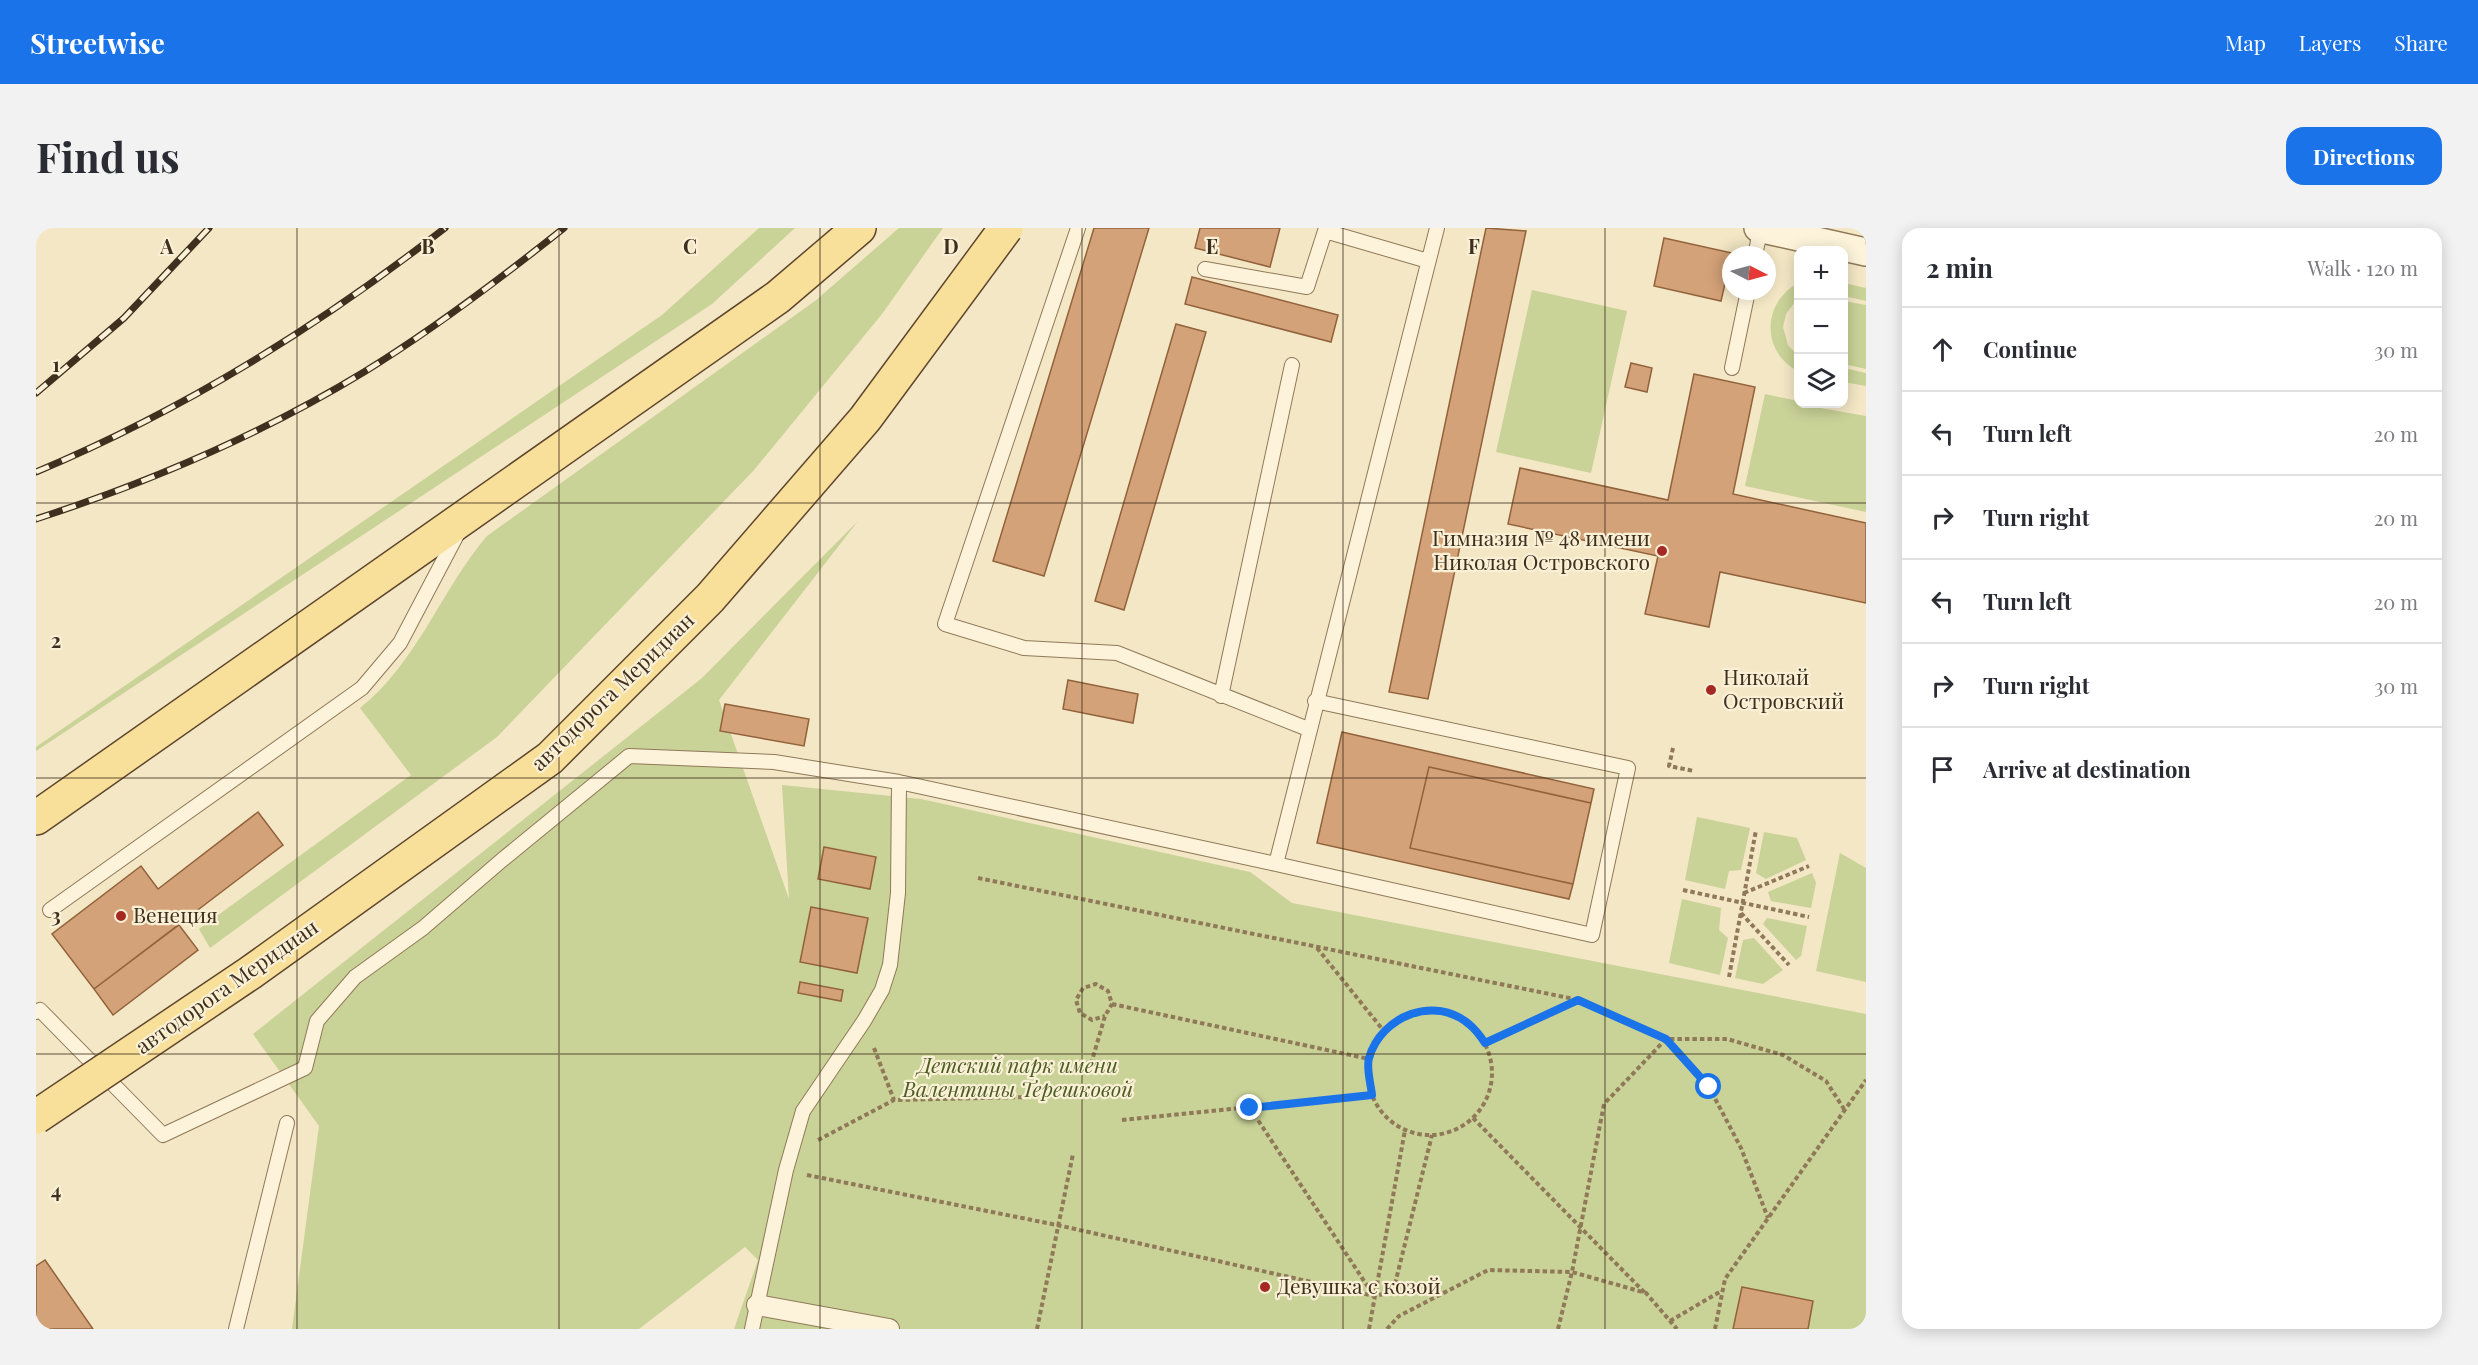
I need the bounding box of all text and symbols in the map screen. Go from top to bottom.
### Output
text: Streetwise [30,24,165,61]
text: Map [2225,28,2266,56]
text: Layers [2299,28,2361,56]
text: Share [2394,28,2448,56]
button: Directions [2286,127,2442,185]
text: Find us [36,128,180,184]
text: A [159,232,174,259]
text: B [421,232,435,259]
text: C [683,232,697,259]
text: D [943,232,959,259]
text: E [1206,232,1218,259]
text: F [1468,232,1480,259]
north arrow [1722,246,1776,300]
map controls [1794,246,1848,408]
button: + [1794,246,1848,300]
text: 2 min [1926,250,1993,285]
text: Walk · 120 m [2308,254,2418,281]
button: − [1794,300,1848,354]
icon: ahead [1926,333,1959,366]
text: Continue [1983,334,2077,364]
text: 30 m [2374,336,2418,363]
text: 1 [52,350,60,377]
button: layers [1794,354,1848,408]
icon: left [1926,417,1959,450]
text: Turn left [1983,418,2072,448]
text: 20 m [2374,420,2418,447]
icon: right [1926,501,1959,534]
text: Turn right [1983,502,2089,532]
text: 20 m [2374,504,2418,531]
place label: Гимназия № 48 имени Николая Островского [1432,523,1650,575]
marker: Гимназия № 48 имени Николая Островского [1655,544,1669,558]
icon: left [1926,585,1959,618]
text: Turn left [1983,586,2072,616]
text: 20 m [2374,588,2418,615]
street label: автодорога Меридиан [524,605,699,776]
text: 2 [51,626,61,653]
place label: Николай Островский [1723,662,1844,714]
icon: right [1926,669,1959,702]
text: Turn right [1983,670,2089,700]
text: 30 m [2374,672,2418,699]
marker: Николай Островский [1704,683,1718,697]
icon: arrive [1926,753,1959,786]
text: Arrive at destination [1983,754,2191,784]
place label: Венеция [133,900,218,928]
text: 3 [51,901,61,928]
marker: Венеция [114,909,128,923]
street label: автодорога Меридиан [129,912,323,1059]
park label: Детский парк имени Валентины Терешковой [902,1050,1134,1102]
route start [1695,1073,1721,1099]
route end [1236,1094,1262,1120]
text: 4 [51,1176,61,1203]
place label: Девушка с козой [1277,1271,1441,1299]
marker: Девушка с козой [1258,1280,1272,1294]

